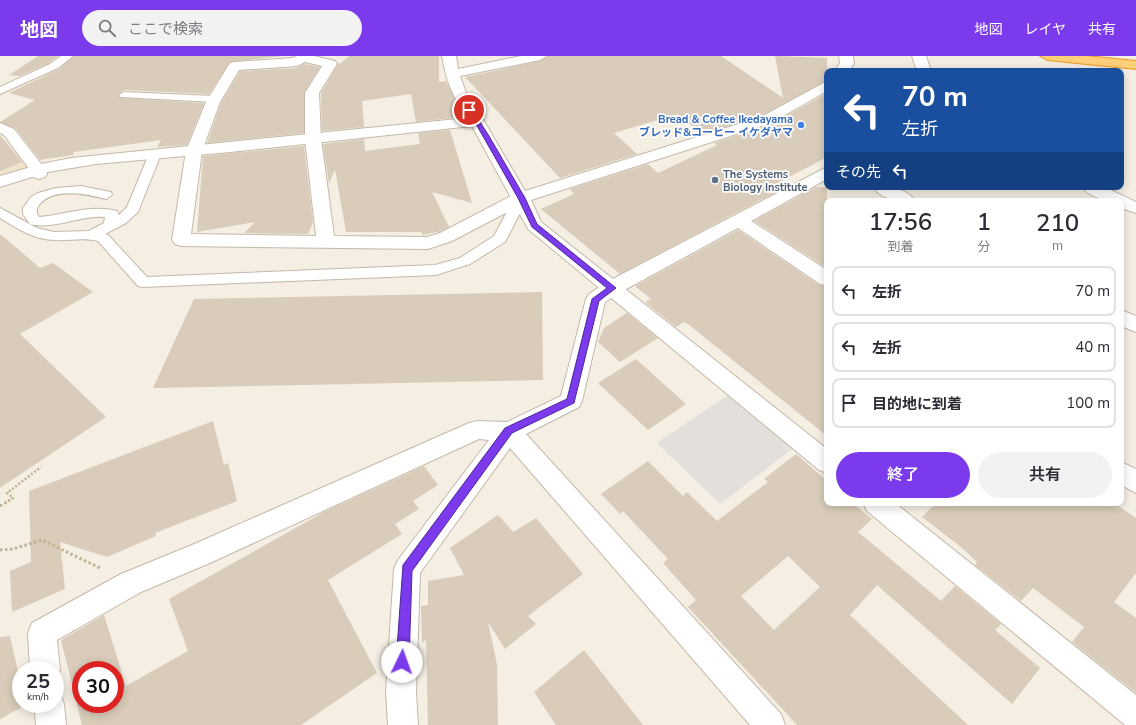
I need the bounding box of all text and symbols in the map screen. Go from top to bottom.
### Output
search box [82,10,362,46]
text: 地図 [20,17,58,43]
icon: search [96,17,118,39]
text: ここで検索 [128,19,203,39]
text: 地図 [974,20,1002,39]
text: レイヤ [1024,20,1066,39]
text: 共有 [1088,20,1116,39]
text: 70 m [902,78,968,116]
icon: left [836,84,888,136]
pin [452,93,486,127]
icon: arrive [458,99,480,121]
place label: Bread & Coffee Ikedayama ブレッド&コーヒー イケダヤマ [639,112,793,140]
text: 左折 [902,117,938,141]
marker: Bread & Coffee Ikedayama ブレッド&コーヒー イケダヤマ [796,120,806,130]
icon: left [889,160,911,182]
text: その先 [836,162,881,182]
place label: The Systems Biology Institute [723,167,808,195]
marker: The Systems Biology Institute [710,175,720,185]
text: 17:56 [869,206,932,238]
text: 1 [977,206,991,238]
text: 210 [1036,207,1079,239]
text: m [1052,237,1063,255]
text: 到着 [887,238,913,256]
text: 分 [978,238,991,256]
icon: left [838,280,860,302]
text: 70 m [1075,281,1110,301]
text: 左折 [872,282,902,302]
icon: left [838,336,860,358]
text: 40 m [1075,337,1110,357]
text: 左折 [872,338,902,358]
icon: arrive [838,392,860,414]
text: 100 m [1066,393,1110,413]
text: 目的地に到着 [872,394,962,414]
button: 終了 [836,452,970,498]
button: 共有 [978,452,1112,498]
position arrow [381,641,423,683]
speed limit sign: 30 [72,661,124,713]
text: 25 [26,668,50,695]
text: km/h [27,690,49,704]

